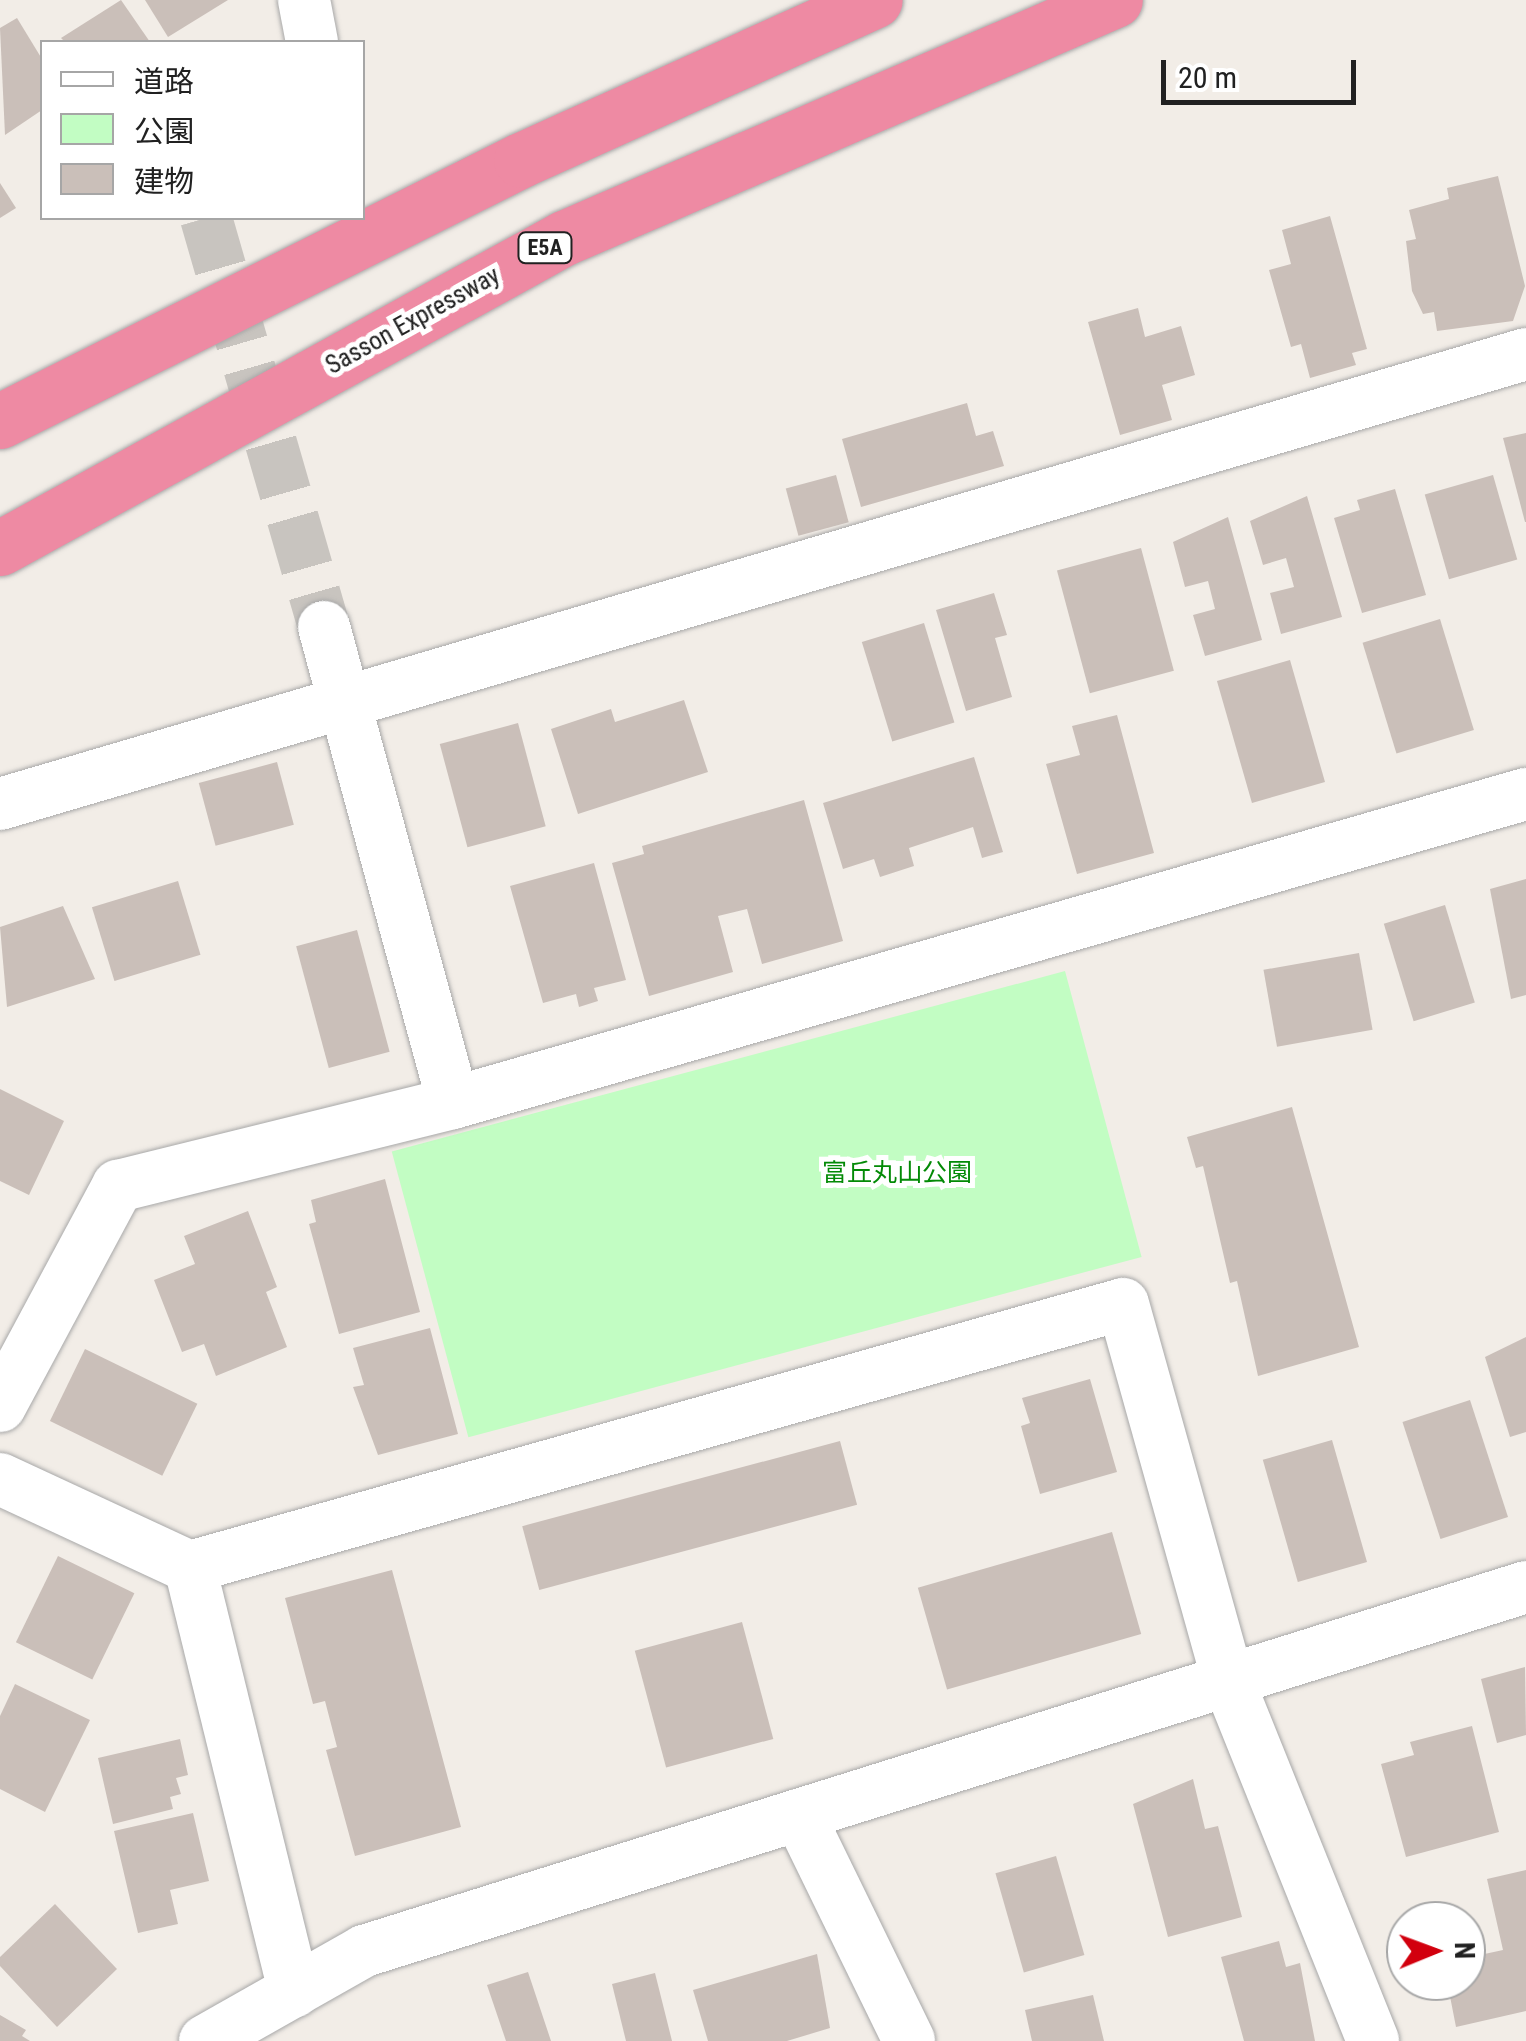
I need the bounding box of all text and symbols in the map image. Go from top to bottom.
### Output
legend [40,40,365,220]
scale bar [1166,40,1361,102]
text: 20 m [1178,60,1237,95]
text: 道路 [134,64,194,99]
text: 公園 [134,114,194,149]
text: 建物 [134,164,194,199]
road number: E5A [515,231,575,265]
street label: Sasson Expressway [321,261,505,381]
park label: 富丘丸山公園 [822,1158,972,1188]
north arrow [1386,1901,1486,2001]
text: N [1448,1942,1481,1959]

